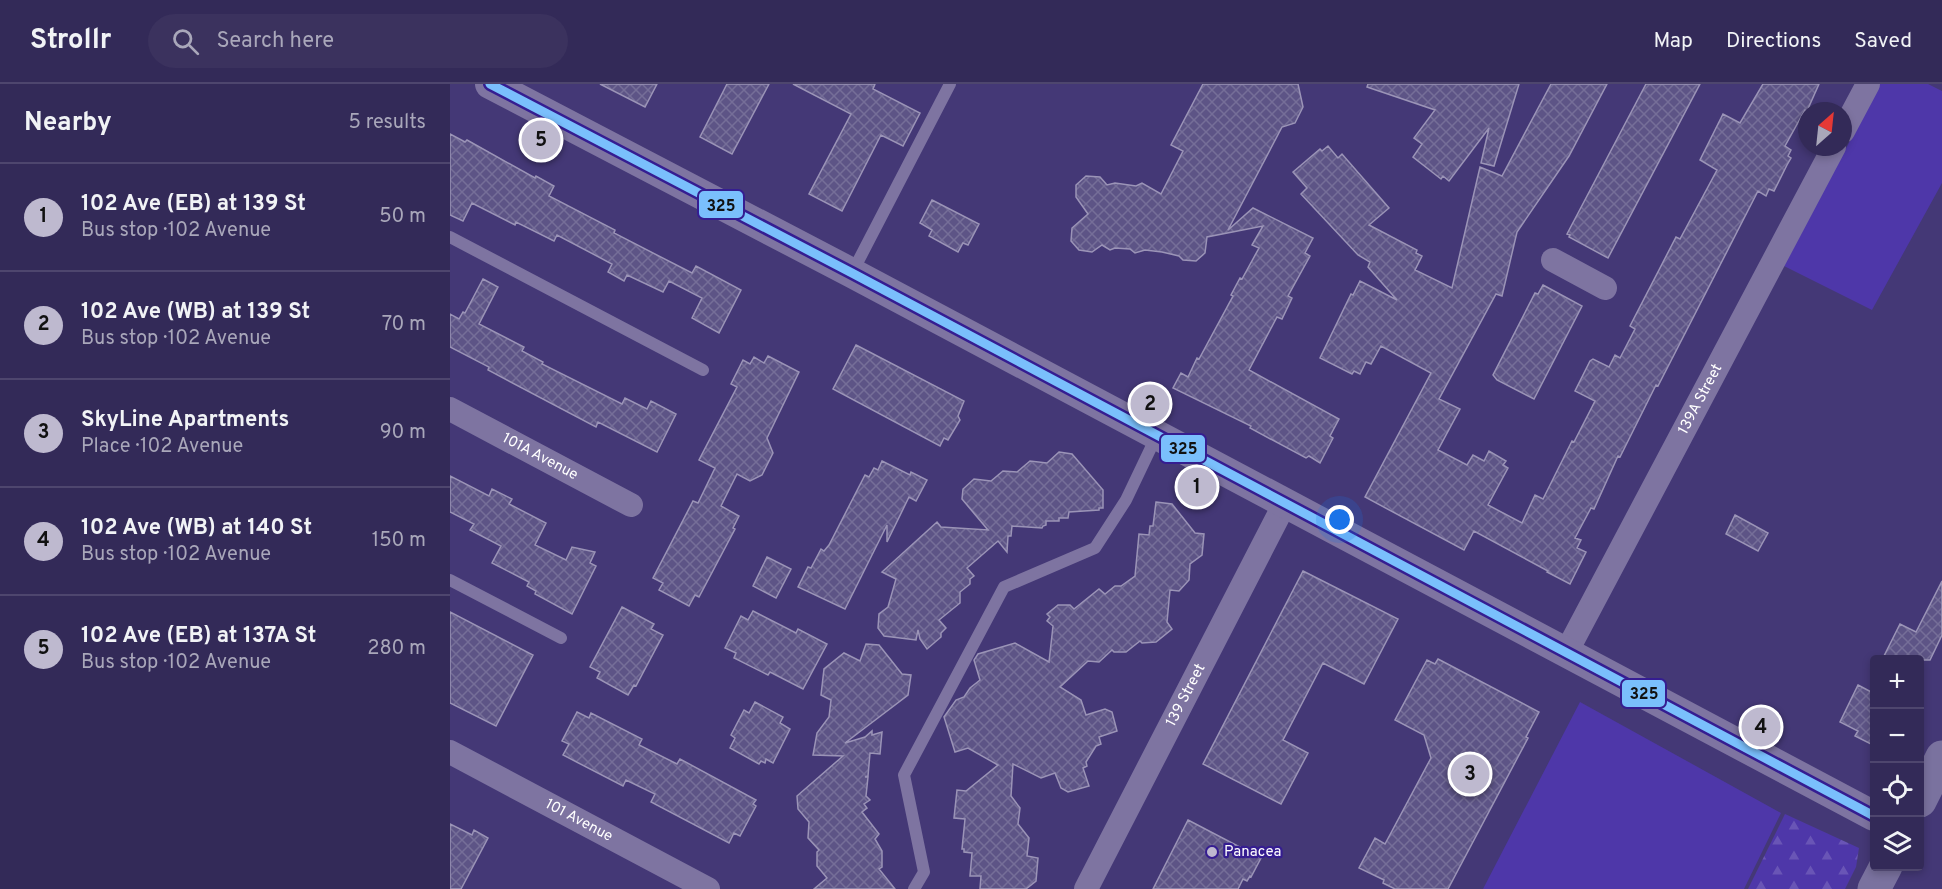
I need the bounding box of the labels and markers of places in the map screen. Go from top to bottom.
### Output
pin: 5 [522,118,560,162]
pin: 2 [1130,382,1170,426]
pin: 1 [1178,464,1216,510]
pin: 4 [1742,704,1780,750]
pin: 3 [1450,752,1490,796]
place label: Panacea [1224,843,1281,862]
marker: Panacea [1205,845,1219,859]

